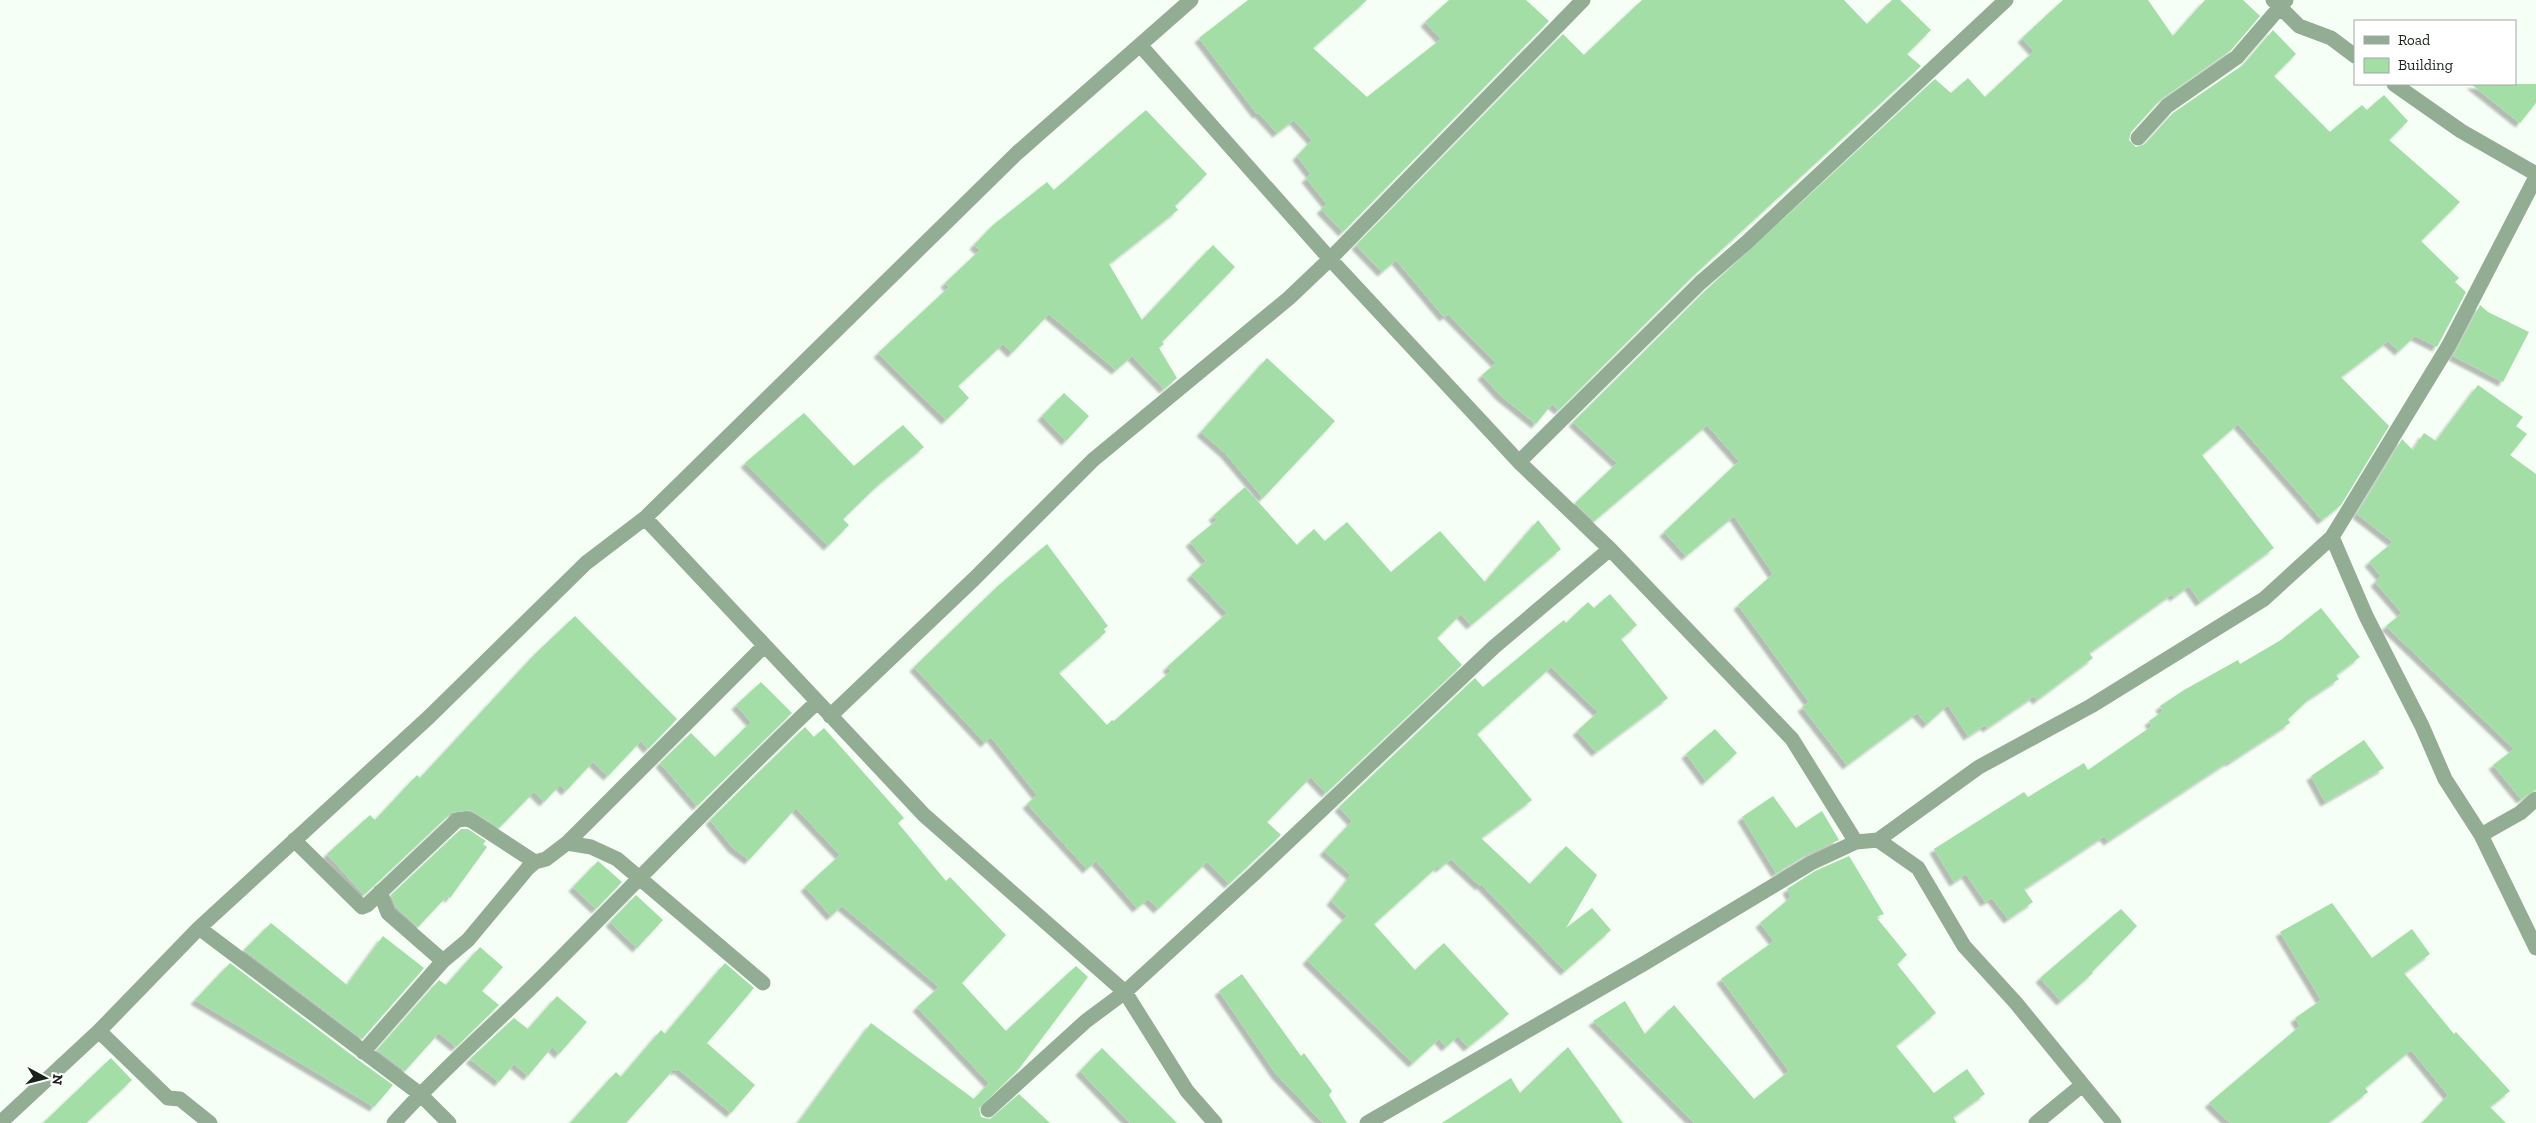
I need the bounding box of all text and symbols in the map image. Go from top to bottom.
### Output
legend [2354,20,2516,85]
text: Road [2398,31,2431,49]
text: Building [2398,56,2453,74]
north arrow [20,1053,70,1103]
text: N [48,1073,66,1086]

